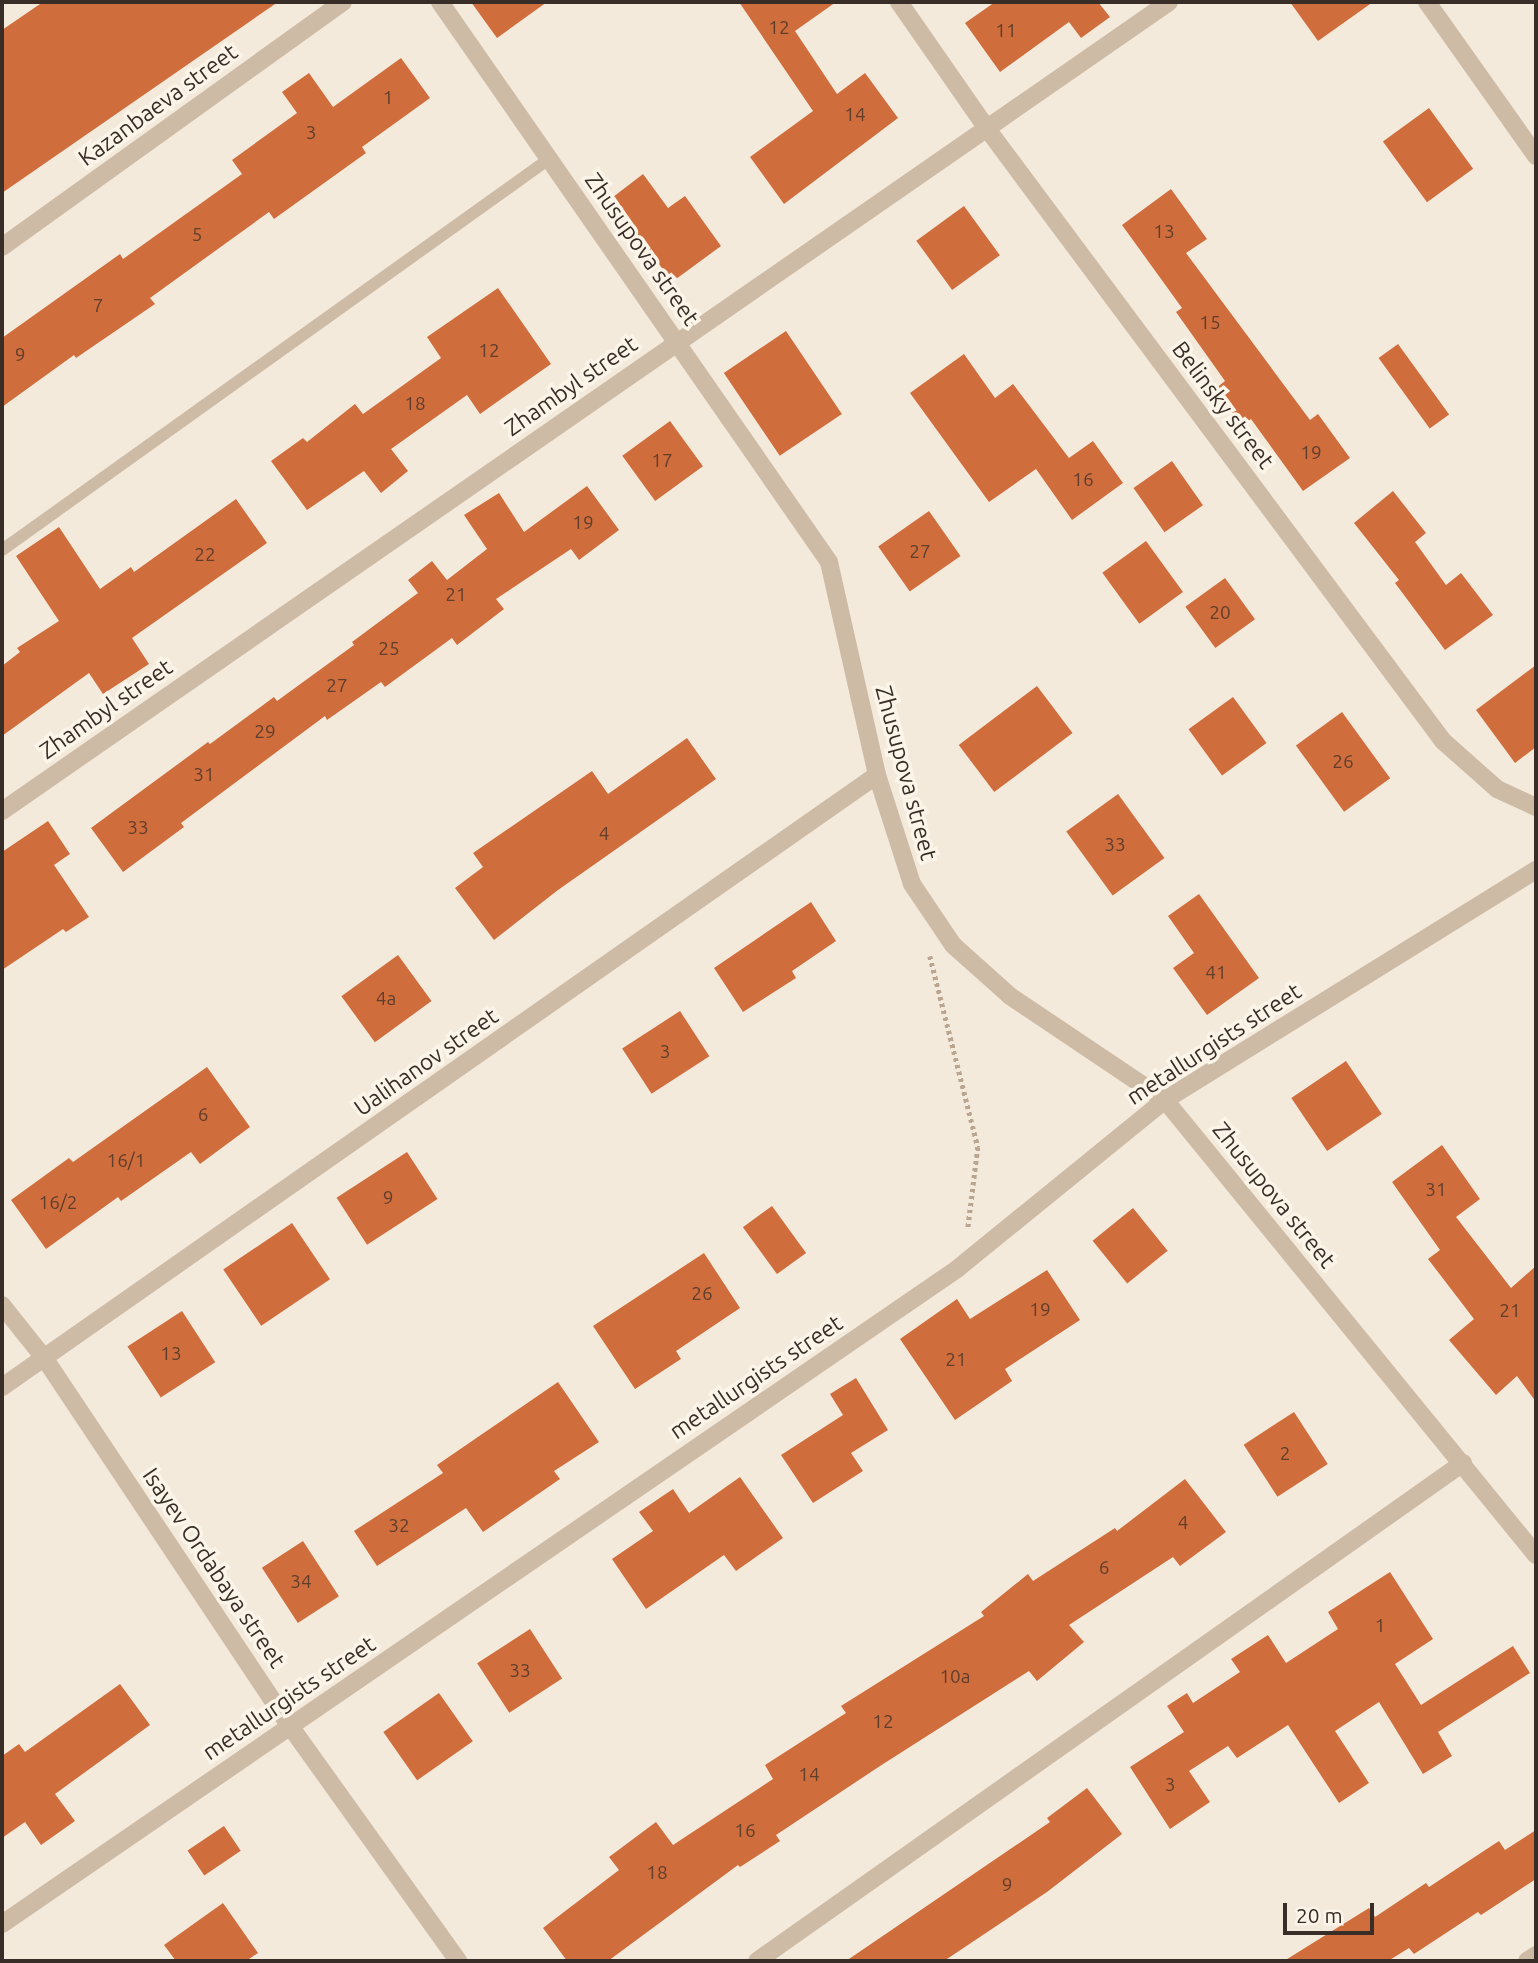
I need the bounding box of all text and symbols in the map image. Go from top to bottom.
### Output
house number: 12 [768,17,790,39]
house number: 11 [995,20,1017,42]
street label: Kazanbaeva street [73,38,243,172]
house number: 1 [383,87,393,109]
house number: 14 [844,104,866,126]
house number: 3 [306,122,316,144]
street label: Zhusupova street [579,167,705,331]
house number: 13 [1153,221,1175,243]
house number: 5 [192,224,202,246]
house number: 7 [93,295,103,317]
house number: 15 [1199,312,1221,334]
street label: Zhambyl street [499,330,643,442]
street label: Belinsky street [1166,336,1280,474]
house number: 12 [478,340,500,362]
house number: 9 [15,344,25,366]
house number: 18 [404,393,426,415]
house number: 19 [1300,442,1322,464]
house number: 17 [651,450,673,472]
house number: 16 [1072,469,1094,491]
house number: 19 [572,512,594,534]
house number: 27 [909,541,931,563]
house number: 22 [194,544,216,566]
house number: 21 [445,584,467,606]
house number: 20 [1209,602,1231,624]
house number: 25 [378,638,400,660]
street label: Zhambyl street [34,653,178,765]
house number: 27 [326,675,348,697]
street label: Zhusupova street [869,683,943,863]
house number: 29 [254,721,276,743]
house number: 26 [1332,751,1354,773]
house number: 31 [193,764,215,786]
house number: 33 [127,817,149,839]
house number: 4 [599,823,609,845]
house number: 33 [1104,834,1126,856]
house number: 41 [1205,962,1227,984]
street label: metallurgists street [1122,977,1306,1111]
house number: 4а [376,988,396,1010]
street label: Ualihanov street [349,1002,503,1122]
house number: 3 [660,1041,670,1063]
house number: 6 [198,1104,208,1126]
street label: Zhusupova street [1207,1116,1341,1274]
house number: 16/1 [106,1150,146,1172]
house number: 31 [1425,1179,1447,1201]
house number: 9 [383,1187,393,1209]
house number: 16/2 [38,1192,78,1214]
house number: 26 [691,1283,713,1305]
house number: 19 [1029,1299,1051,1321]
house number: 21 [1499,1300,1521,1322]
street label: metallurgists street [664,1309,848,1445]
house number: 13 [160,1343,182,1365]
house number: 21 [945,1349,967,1371]
house number: 2 [1280,1443,1290,1465]
street label: Isayev Ordabaya street [137,1463,291,1673]
house number: 4 [1178,1512,1188,1534]
house number: 32 [388,1515,410,1537]
house number: 6 [1099,1557,1109,1579]
house number: 34 [290,1571,312,1593]
house number: 1 [1375,1615,1385,1637]
street label: metallurgists street [197,1630,381,1766]
house number: 33 [509,1660,531,1682]
house number: 10а [939,1666,971,1688]
house number: 12 [872,1711,894,1733]
house number: 14 [798,1764,820,1786]
house number: 3 [1165,1774,1175,1796]
house number: 16 [734,1820,756,1842]
house number: 18 [646,1862,668,1884]
house number: 9 [1002,1874,1012,1896]
scale bar [1286,1890,1377,1934]
text: 20 m [1296,1903,1343,1927]

